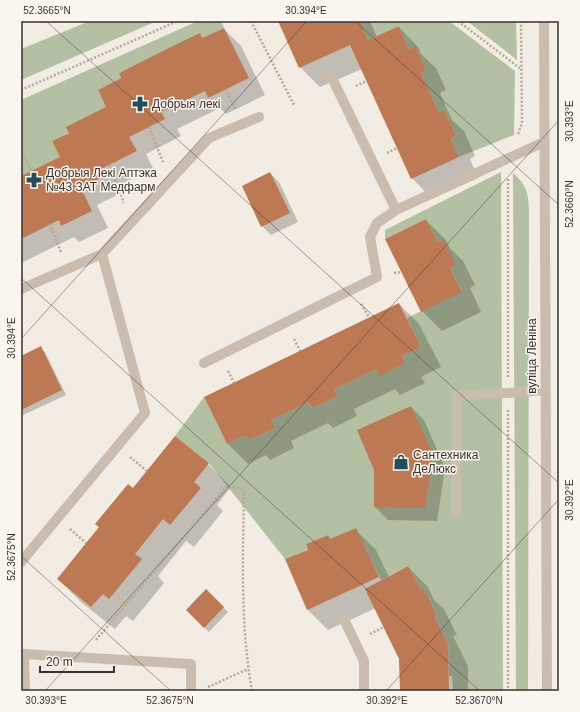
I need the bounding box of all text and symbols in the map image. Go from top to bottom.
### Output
text: 52.3665°N [23,5,71,16]
text: 30.394°E [285,5,327,16]
pharmacy icon: Добрыя лекі [131,95,149,113]
place label: Добрыя лекі [152,97,221,111]
text: 30.393°E [564,100,575,142]
place label: Добрыя Лекі Аптэка №43 ЗАТ Медфарм [46,166,157,194]
pharmacy icon: Добрыя Лекі Аптэка №43 ЗАТ Медфарм [25,171,43,189]
text: 52.3660°N [564,180,575,228]
text: 30.394°E [6,317,17,359]
street label: вуліца Леніна [525,318,539,394]
place label: Сантехника ДеЛюкс [413,448,479,476]
shop icon: Сантехника ДеЛюкс [392,453,410,471]
text: 30.392°E [564,479,575,521]
text: 52.3675°N [6,533,17,581]
scale bar [40,648,114,674]
text: 20 m [46,655,73,669]
text: 30.393°E [25,695,67,706]
text: 52.3675°N [146,695,194,706]
text: 30.392°E [366,695,408,706]
text: 52.3670°N [455,695,503,706]

